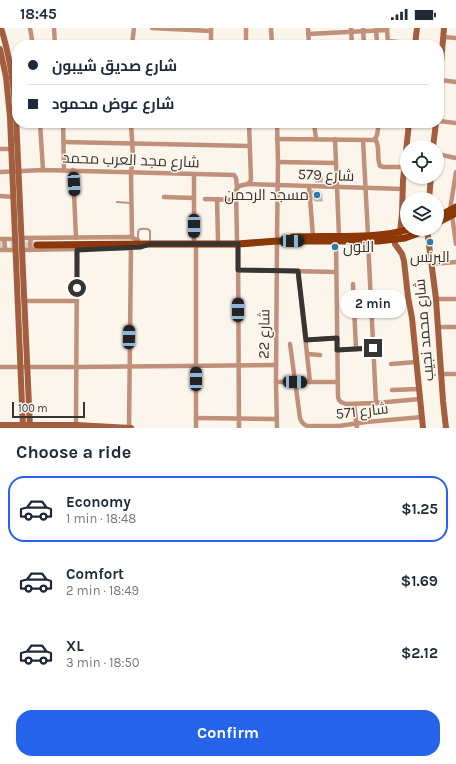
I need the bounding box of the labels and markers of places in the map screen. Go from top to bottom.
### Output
place label: مسجد الرحمن [224,186,309,205]
marker: مسجد الرحمن [312,190,322,200]
marker: البرنس [425,237,435,247]
place label: النون [343,238,374,257]
marker: النون [330,242,340,252]
place label: البرنس [410,248,450,267]

